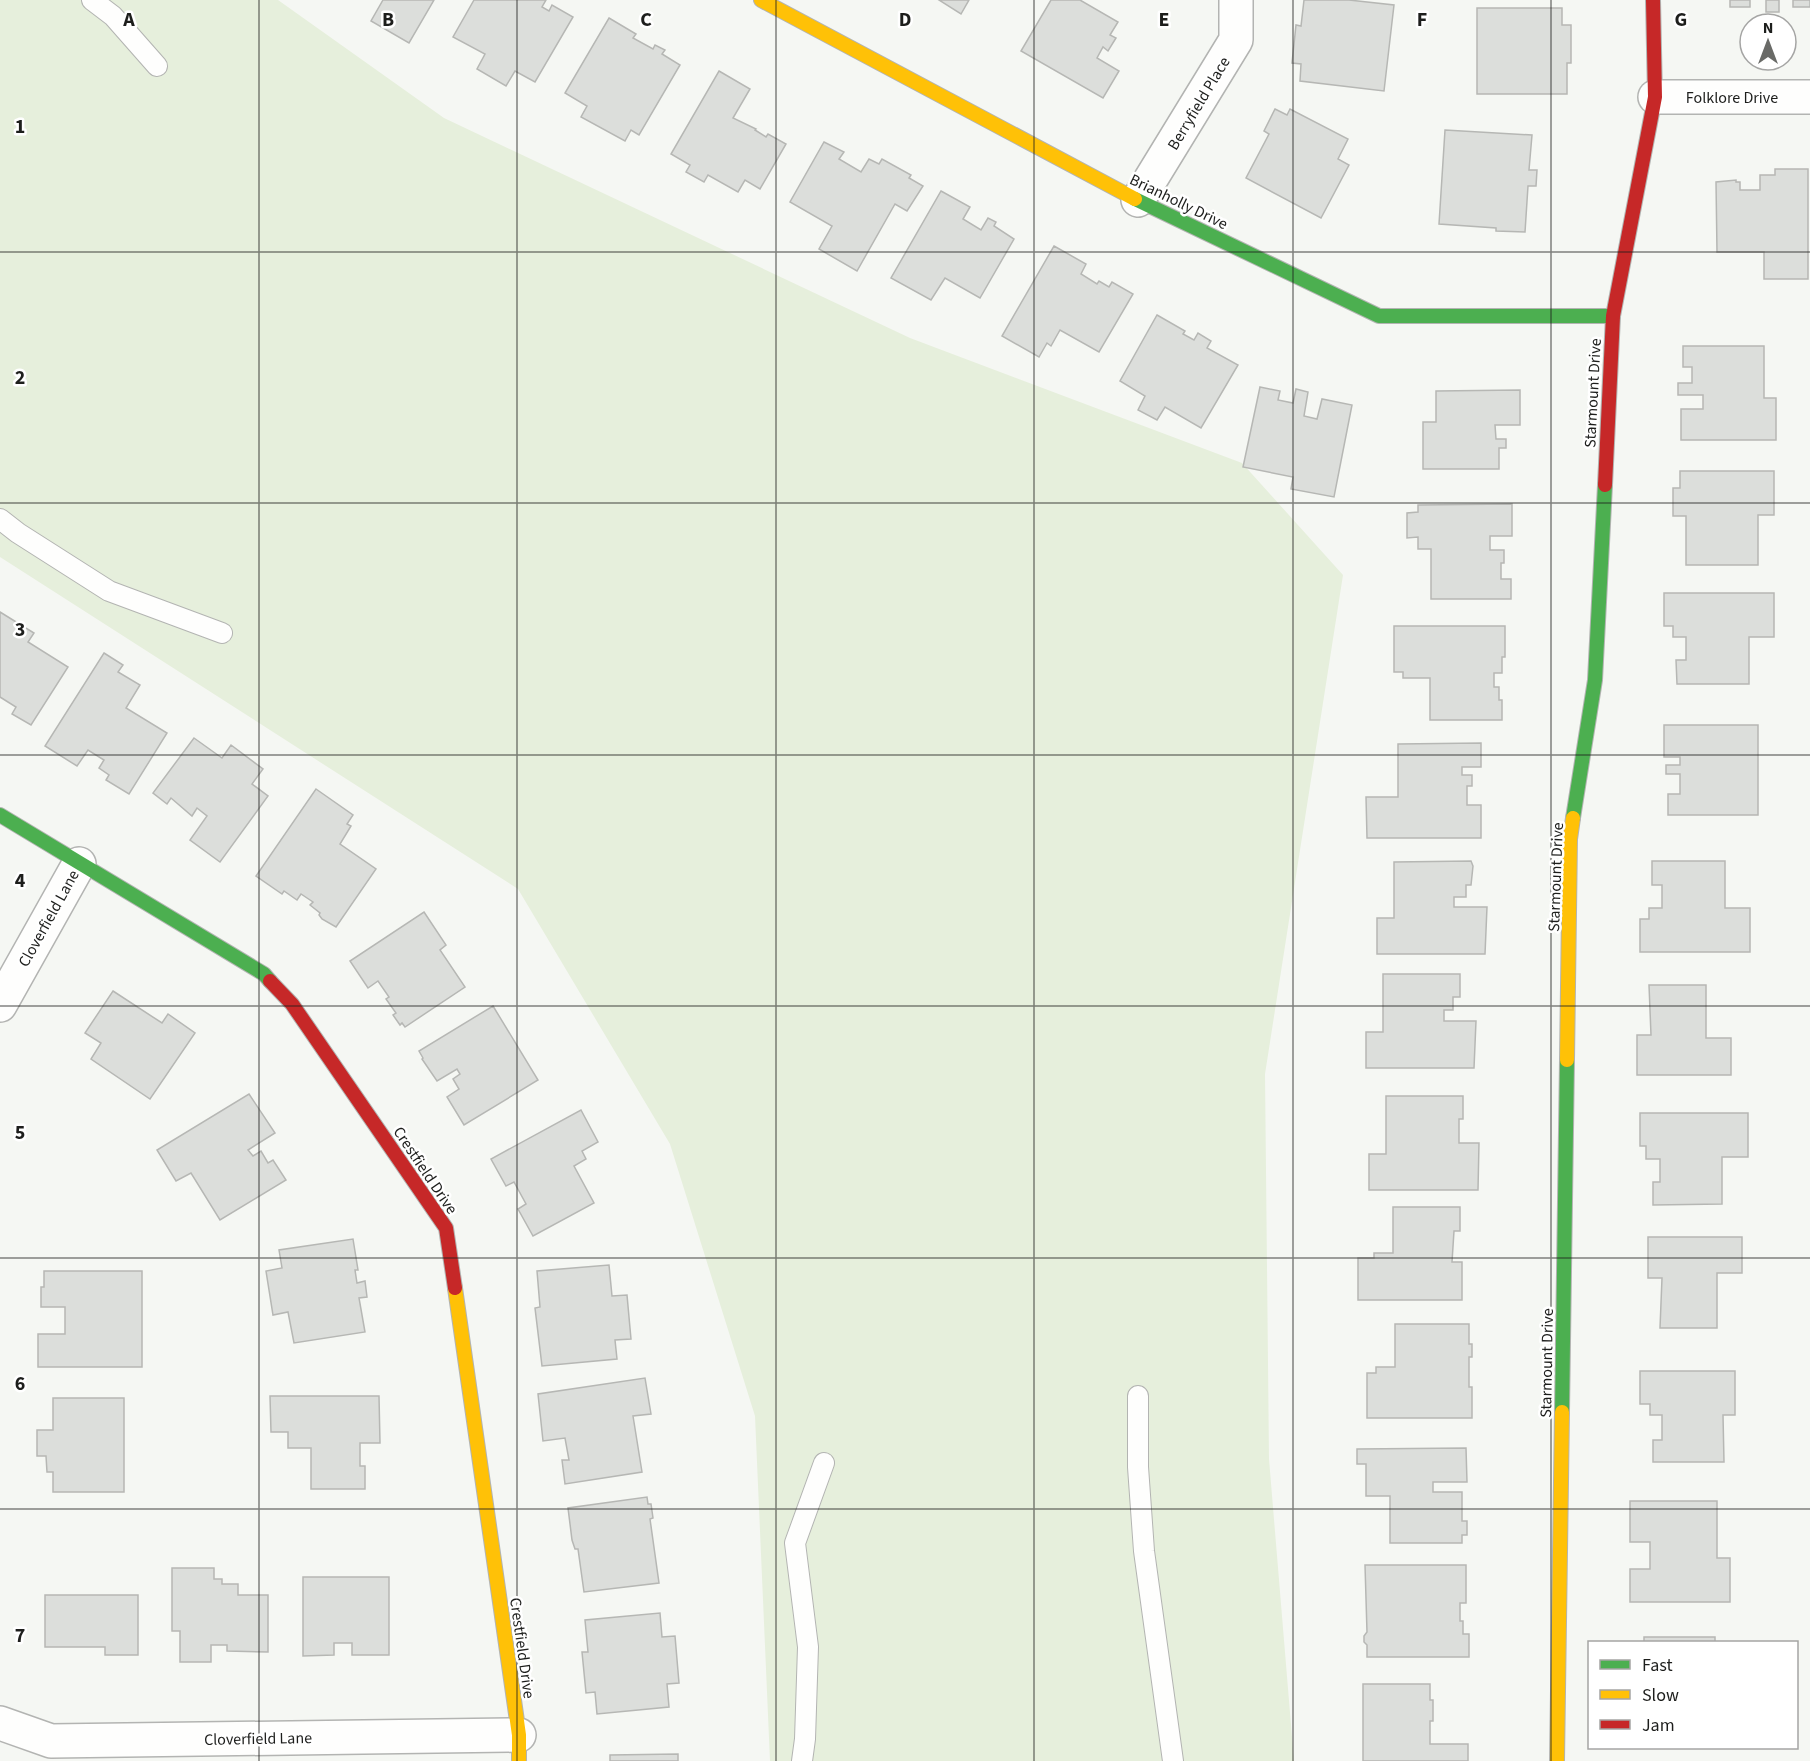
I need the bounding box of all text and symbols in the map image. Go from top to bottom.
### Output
text: A [122,6,135,34]
text: B [382,6,394,34]
text: C [640,6,652,34]
text: D [899,6,911,34]
text: E [1159,6,1169,34]
text: F [1417,6,1427,34]
text: G [1675,6,1687,34]
north arrow [1738,12,1798,72]
text: N [1763,17,1773,39]
street label: Berryfield Place [1162,53,1235,154]
street label: Folklore Drive [1686,87,1778,109]
text: 1 [15,113,25,141]
street label: Brianholly Drive [1126,169,1231,235]
street label: Starmount Drive [1579,338,1607,448]
text: 2 [15,364,25,392]
text: 3 [15,616,25,644]
street label: Starmount Drive [1543,822,1569,932]
street label: Cloverfield Lane [13,866,85,971]
text: 4 [15,867,26,895]
text: 5 [15,1119,25,1147]
street label: Crestfield Drive [388,1122,463,1219]
street label: Starmount Drive [1535,1308,1559,1418]
text: 6 [15,1370,25,1398]
street label: Crestfield Drive [504,1596,540,1700]
text: 7 [15,1622,25,1650]
legend [1588,1641,1798,1749]
text: Fast [1642,1653,1673,1678]
text: Slow [1642,1683,1679,1708]
text: Jam [1642,1713,1675,1738]
street label: Cloverfield Lane [204,1727,312,1751]

